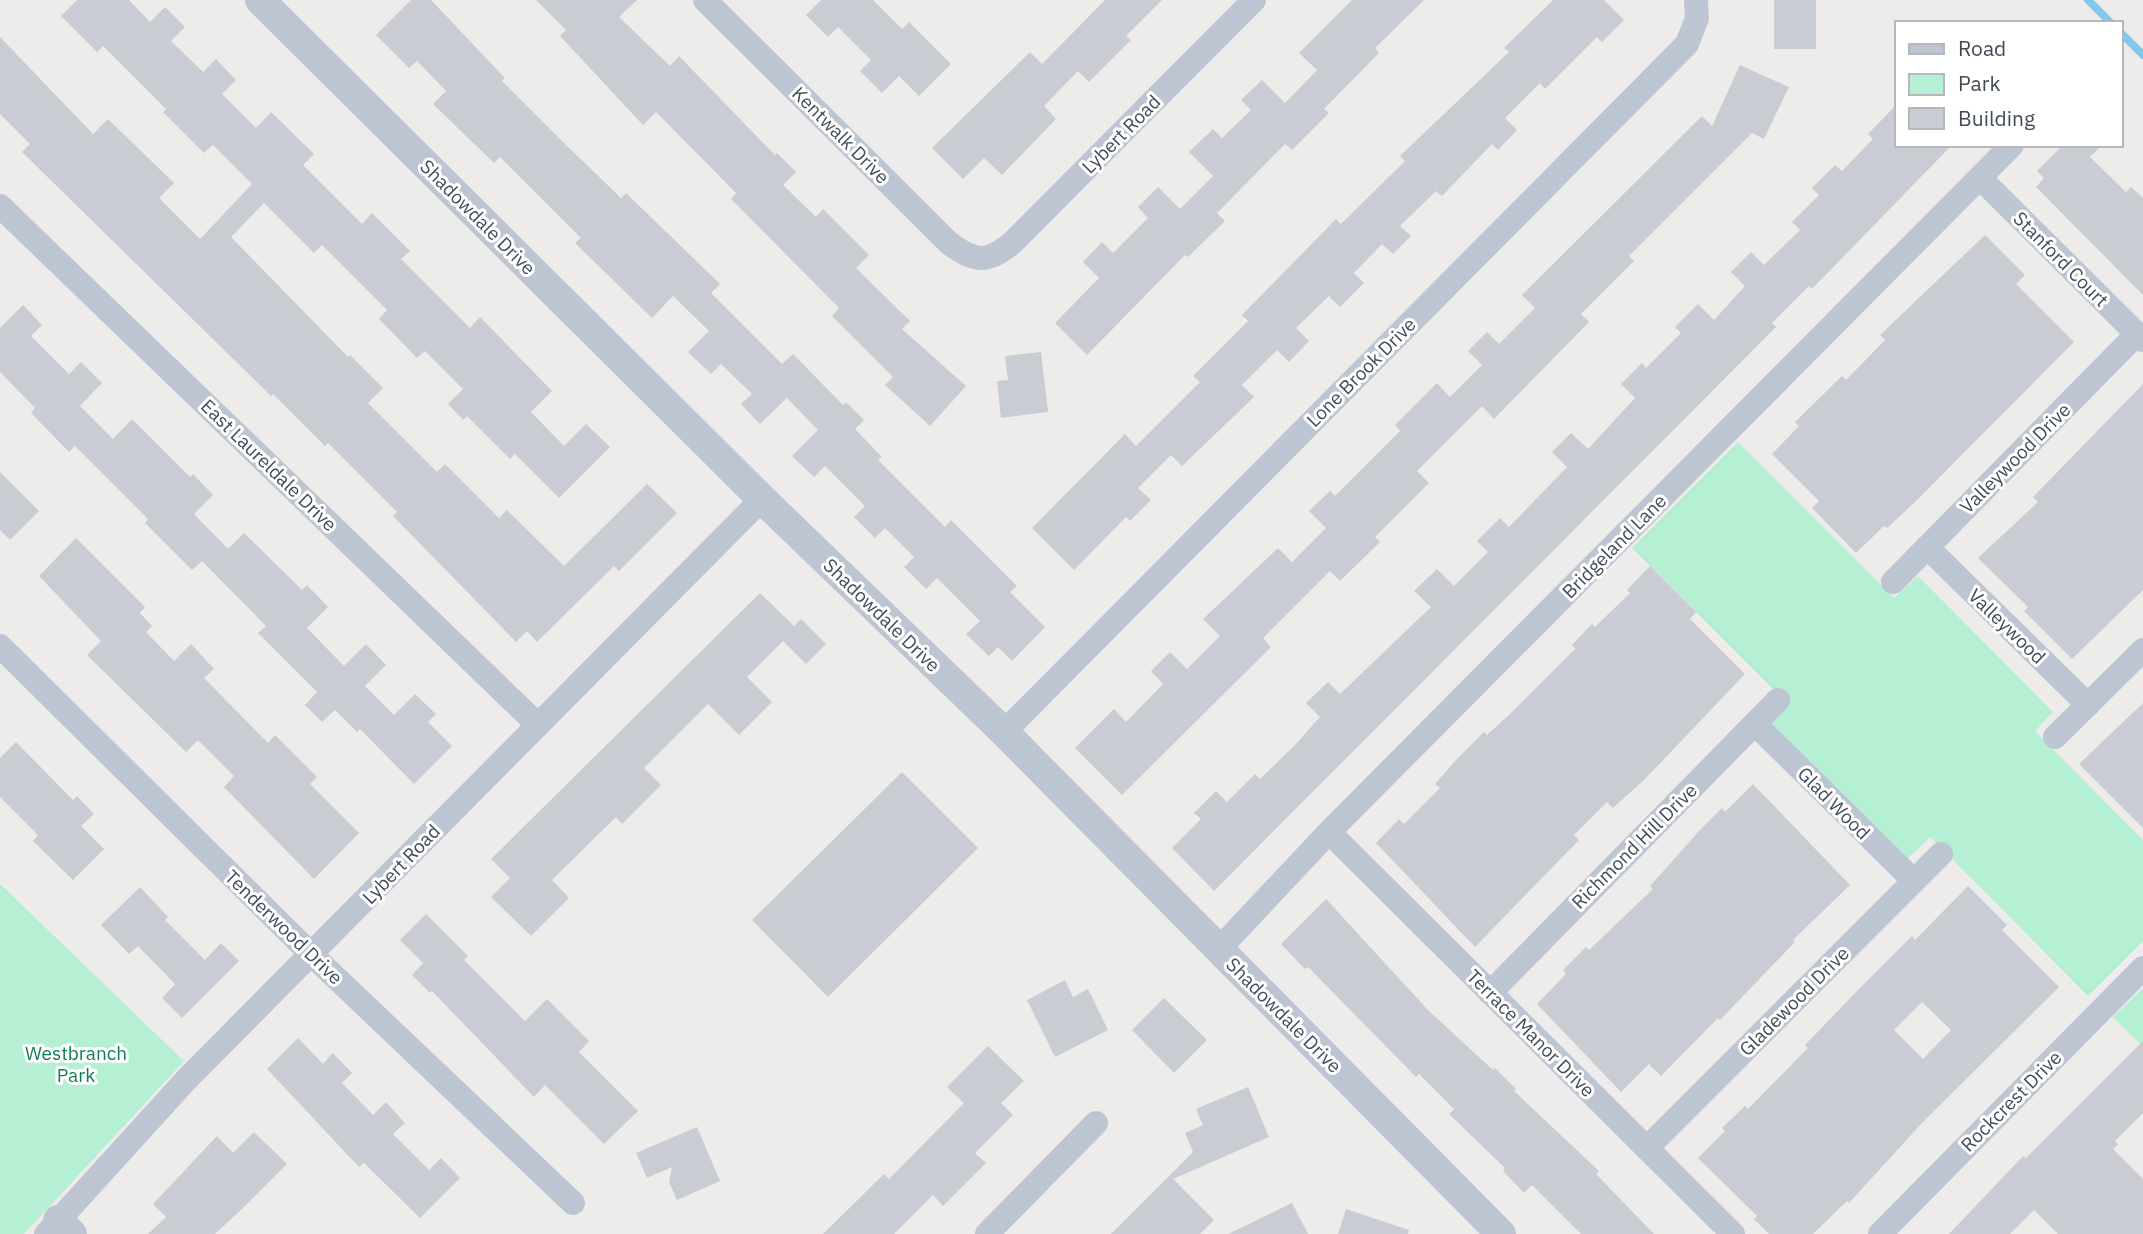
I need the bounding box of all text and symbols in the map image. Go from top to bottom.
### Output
legend [1895,21,2122,147]
text: Road [1958,34,2006,62]
text: Park [1958,69,2001,97]
street label: Kentwalk Drive [787,81,895,189]
street label: Lybert Road [1077,90,1165,178]
text: Building [1958,104,2035,132]
street label: Shadowdale Drive [415,154,541,280]
street label: Stanford Court [2008,206,2114,312]
street label: Lone Brook Drive [1301,312,1421,432]
street label: East Laureldale Drive [196,394,342,536]
street label: Valleywood Drive [1955,398,2075,518]
street label: Bridgeland Lane [1557,489,1671,603]
street label: Shadowdale Drive [818,553,946,677]
street label: Valleywood [1963,583,2051,669]
street label: Glad Wood [1793,762,1875,844]
street label: Richmond Hill Drive [1566,778,1702,914]
street label: Lybert Road [357,819,445,909]
street label: Tenderwood Drive [220,865,348,989]
street label: Gladewood Drive [1734,941,1854,1061]
street label: Shadowdale Drive [1221,952,1347,1078]
street label: Terrace Manor Drive [1462,964,1600,1102]
park label: Westbranch Park [25,1041,127,1087]
street label: Rockcrest Drive [1955,1045,2067,1157]

